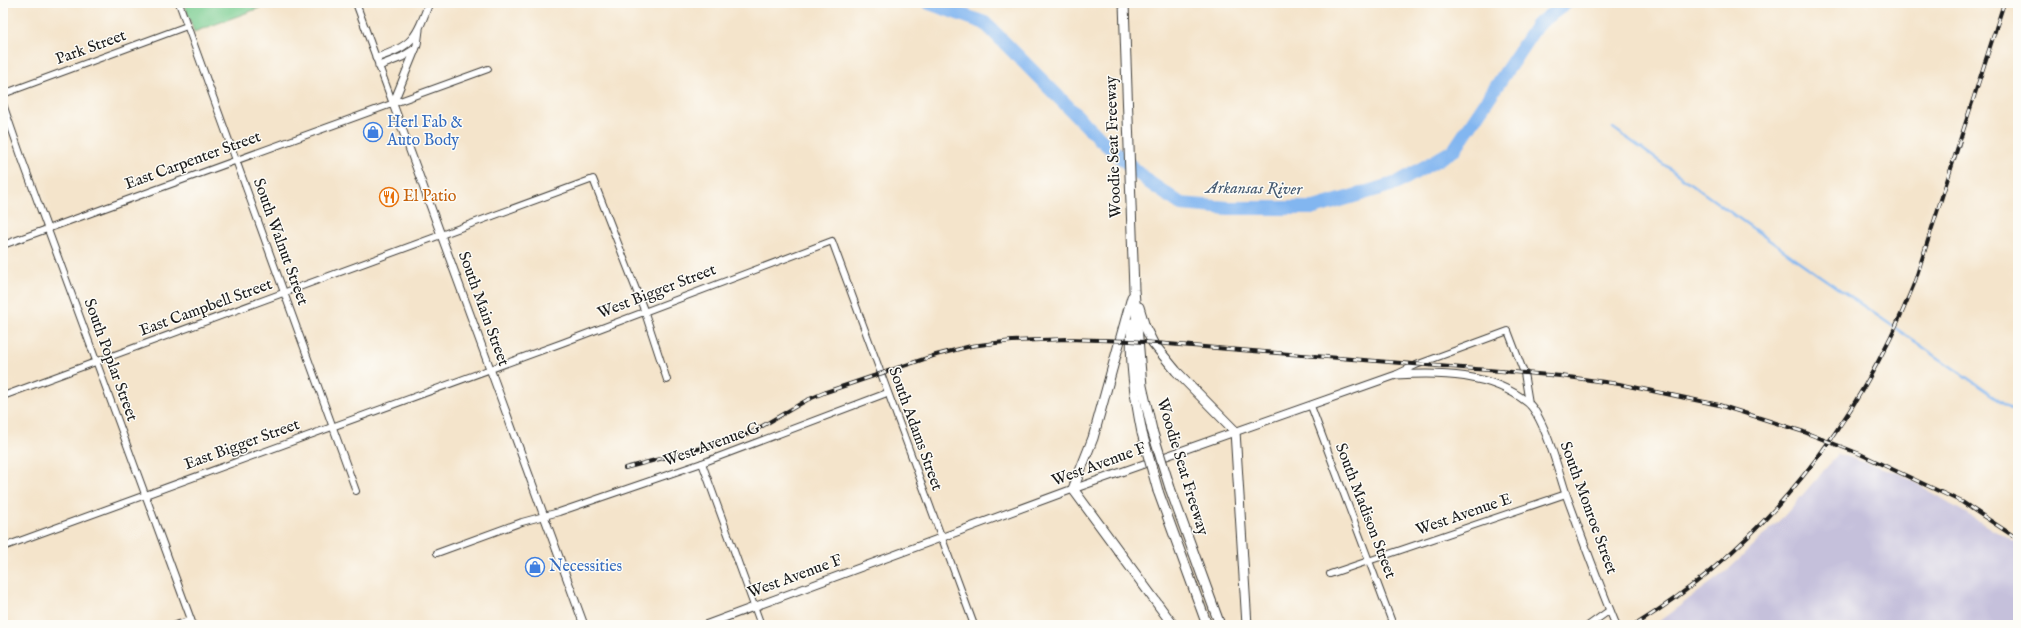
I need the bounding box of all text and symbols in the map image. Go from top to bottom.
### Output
street label: Park Street [53,26,130,70]
street label: Woodie Seat Freeway [1102,75,1126,218]
place label: Herl Fab & Auto Body [386,113,463,151]
shop icon: Herl Fab & Auto Body [362,121,384,143]
street label: East Carpenter Street [122,127,264,195]
street label: South Walnut Street [248,176,312,309]
water label: Arkansas River [1204,178,1303,200]
restaurant icon: El Patio [378,186,400,208]
place label: El Patio [403,187,457,207]
street label: South Main Street [453,249,513,370]
street label: West Bigger Street [595,260,719,324]
street label: East Campbell Street [137,275,276,341]
street label: South Poplar Street [79,296,142,425]
street label: South Adams Street [883,364,947,494]
street label: Woodie Seat Freeway [1152,396,1212,538]
street label: East Bigger Street [182,415,303,475]
street label: West Avenue G [661,418,763,472]
street label: West Avenue F [1049,439,1149,491]
street label: South Monroe Street [1555,439,1621,577]
street label: South Madison Street [1330,441,1400,582]
street label: West Avenue E [1414,489,1514,541]
street label: West Avenue F [745,551,845,603]
shop icon: Necessities [524,556,546,578]
place label: Necessities [549,557,623,577]

